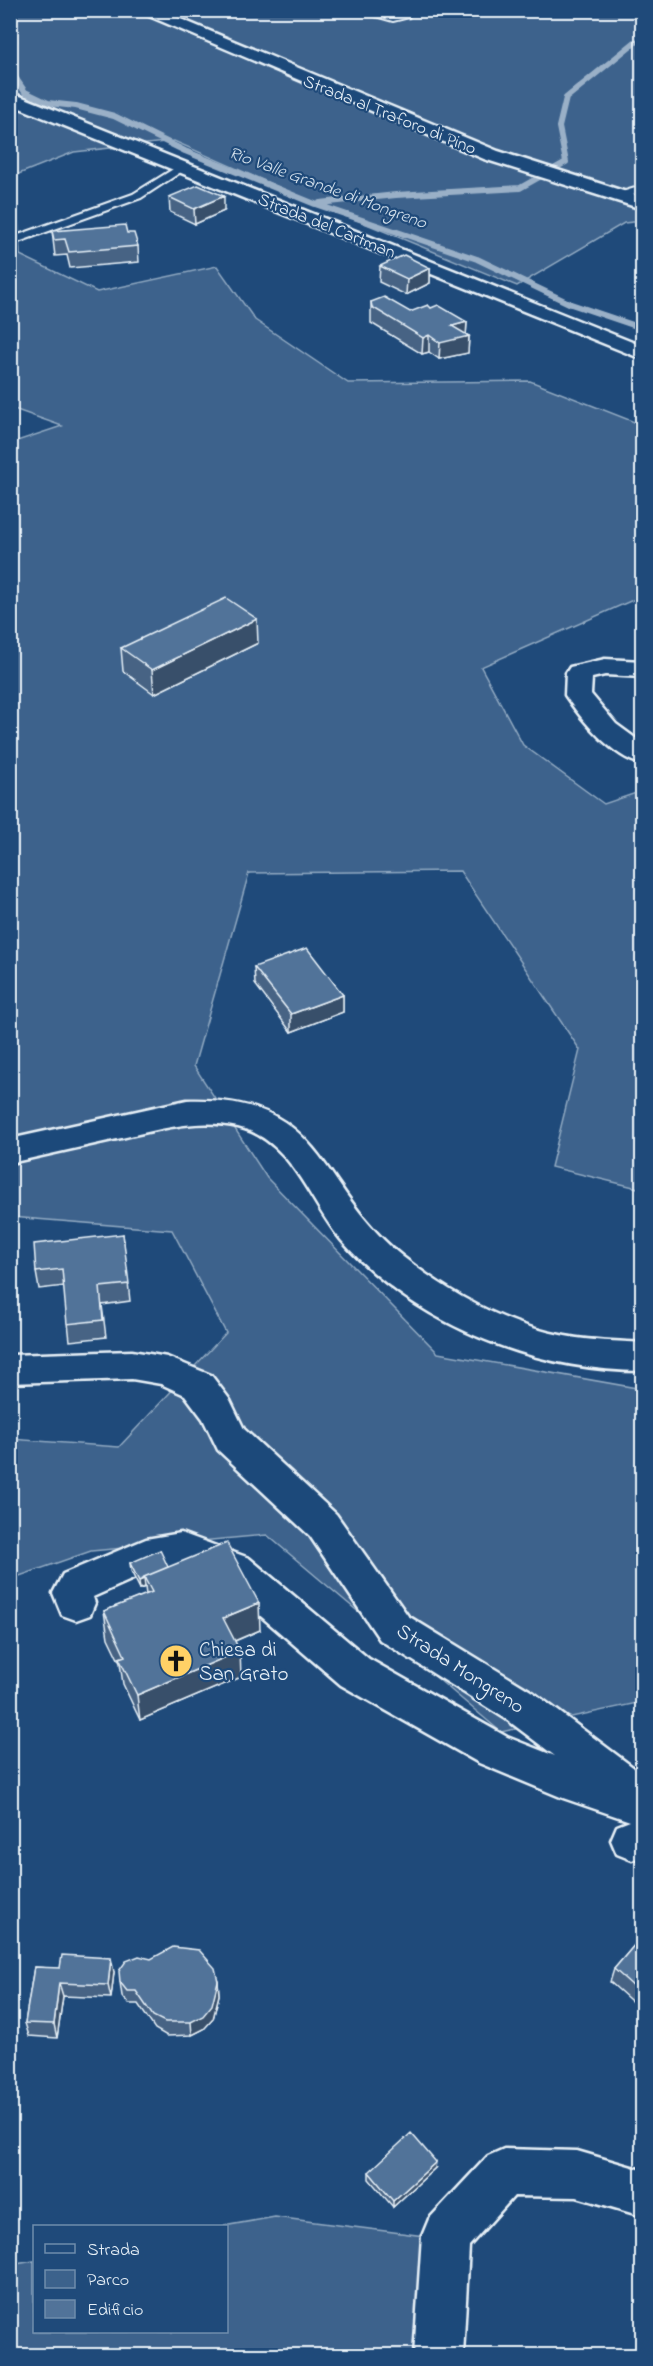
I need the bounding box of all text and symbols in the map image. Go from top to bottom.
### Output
street label: Strada al Traforo di Pino [299,69,480,163]
water label: Rio Valle Grande di Mongreno [225,141,431,237]
street label: Strada del Cartman [253,187,399,266]
street label: Strada Mongreno [389,1617,530,1724]
place label: Chiesa di San Grato [199,1636,288,1690]
church icon: Chiesa di San Grato [158,1643,194,1679]
legend [33,2225,228,2333]
text: Strada [87,2238,140,2264]
text: Parco [87,2268,129,2294]
text: Edificio [87,2298,143,2324]

